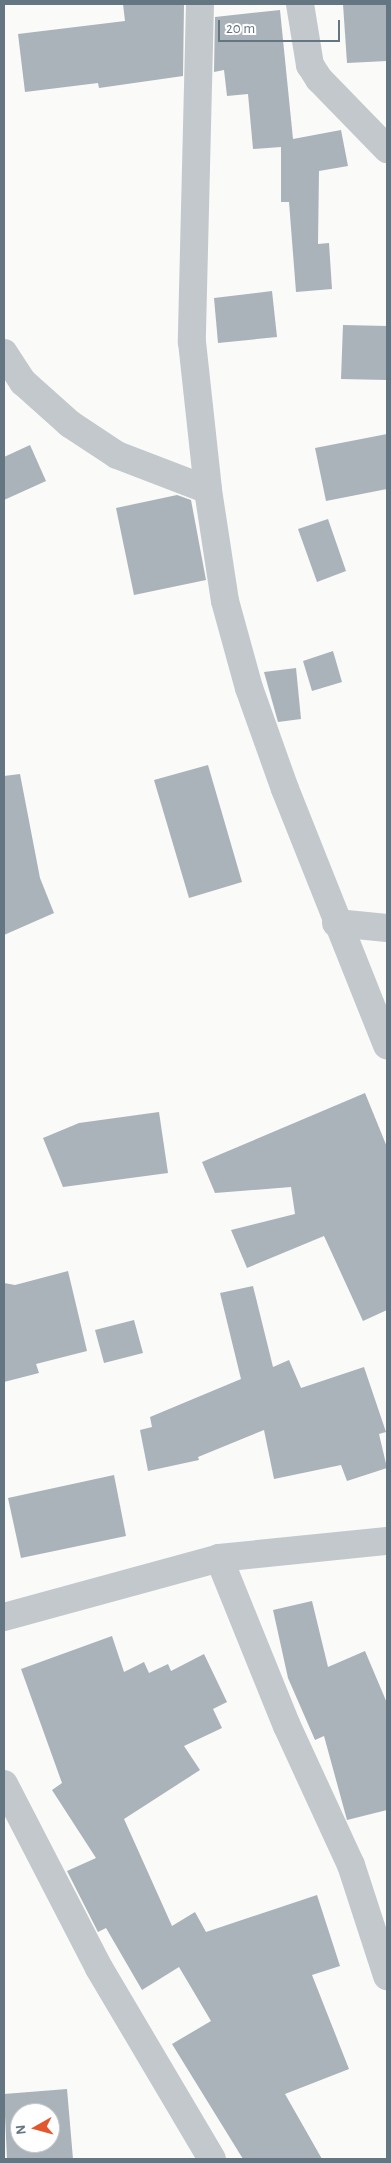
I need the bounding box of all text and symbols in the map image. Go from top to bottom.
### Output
scale bar [221,10,344,42]
text: 20 m [226,21,255,36]
north arrow [10,2103,60,2153]
text: N [14,2124,29,2135]

